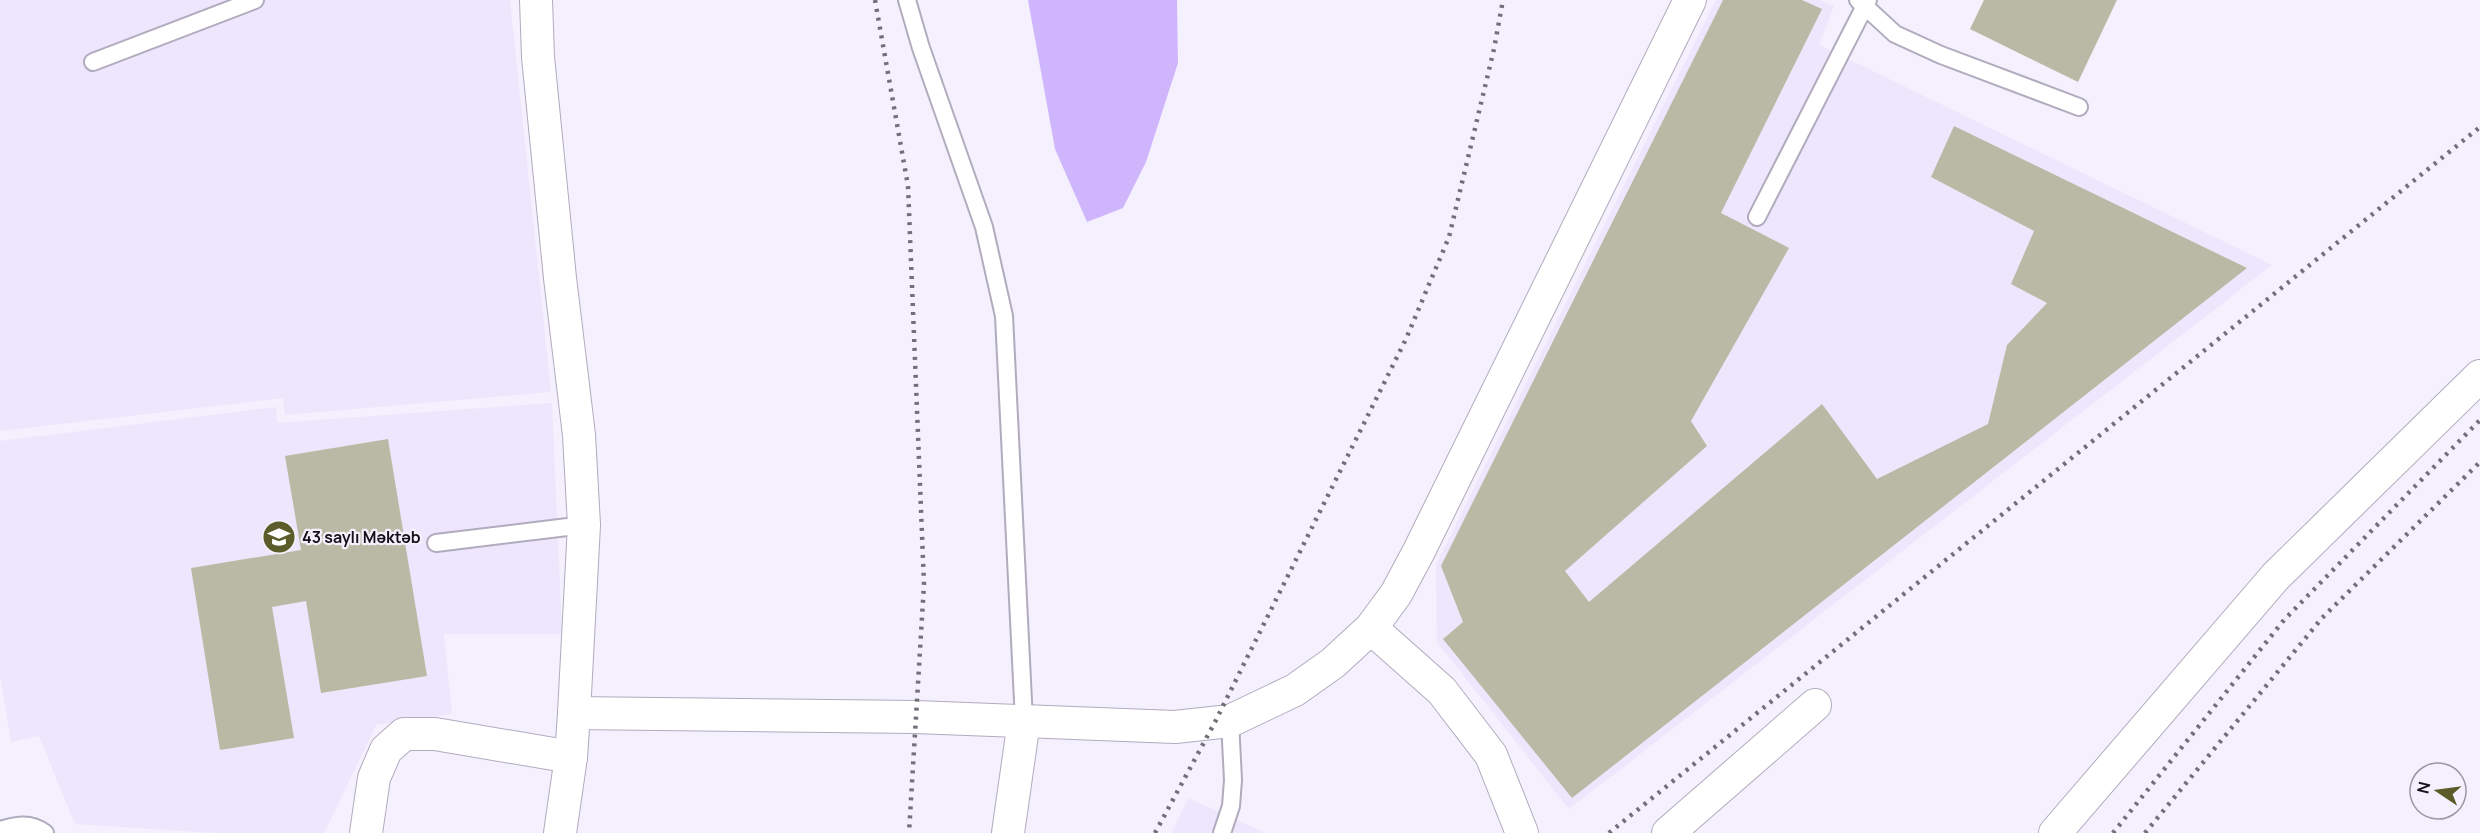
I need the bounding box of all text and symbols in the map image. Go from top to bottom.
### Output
school or university icon: 43 saylı Məktəb [261,519,297,555]
place label: 43 saylı Məktəb [302,526,421,548]
north arrow [2408,761,2468,821]
text: N [2411,780,2435,796]

